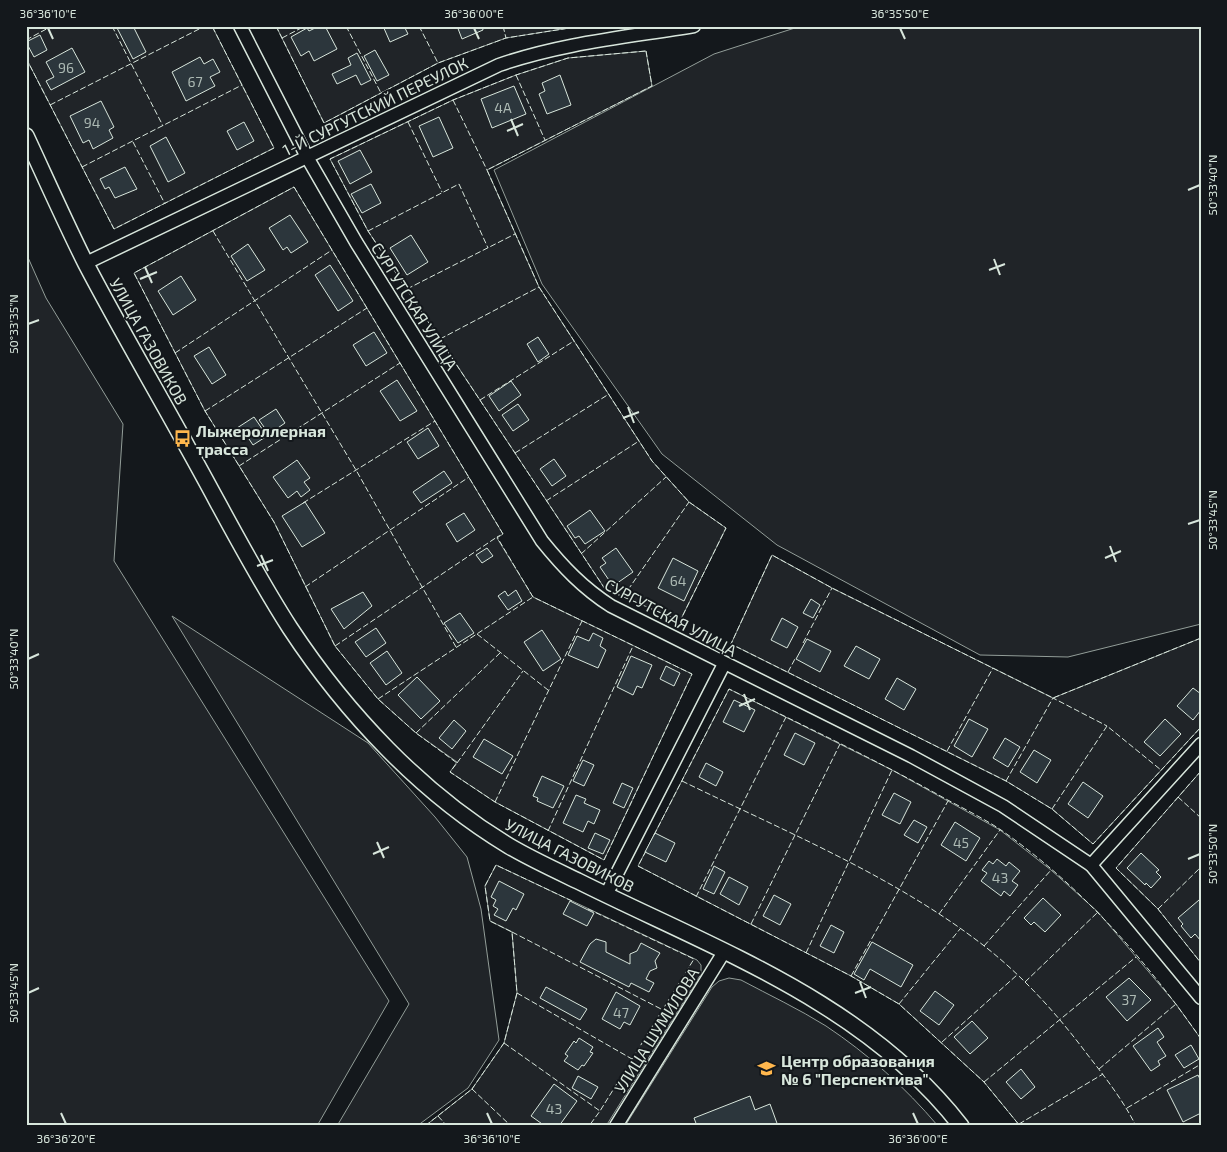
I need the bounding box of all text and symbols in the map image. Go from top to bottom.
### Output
text: 36°36'10"E [20,6,77,20]
text: 36°36'00"E [444,6,504,20]
text: 36°35'50"E [871,6,929,20]
street label: 1-Й СУРГУТСКИЙ ПЕРЕУЛОК [279,53,471,159]
house number: 96 [58,59,74,76]
house number: 67 [187,73,203,90]
house number: 4А [494,99,512,116]
house number: 94 [84,114,100,131]
text: 50°33'40"N [1205,155,1219,215]
street label: СУРГУТСКАЯ УЛИЦА [368,239,462,373]
street label: УЛИЦА ГАЗОВИКОВ [106,274,192,408]
text: 50°33'35"N [6,294,20,354]
place label: Лыжероллерная трасса [196,421,326,458]
bus stop icon: Лыжероллерная трасса [172,429,192,449]
text: 50°33'45"N [1205,490,1219,550]
house number: 64 [670,572,686,589]
street label: СУРГУТСКАЯ УЛИЦА [602,574,740,660]
text: 50°33'40"N [6,629,20,689]
street label: УЛИЦА ГАЗОВИКОВ [503,814,637,896]
text: 50°33'50"N [1205,824,1219,884]
house number: 45 [953,834,969,851]
house number: 43 [992,869,1008,886]
text: 50°33'45"N [6,963,20,1023]
street label: УЛИЦА ШУМИЛОВА [610,964,702,1096]
house number: 37 [1122,991,1136,1008]
house number: 47 [613,1004,629,1021]
place label: Центр образования № 6 "Перспектива" [781,1051,935,1088]
school or university icon: Центр образования № 6 "Перспектива" [757,1059,777,1079]
house number: 43 [546,1100,562,1117]
text: 36°36'20"E [37,1131,96,1145]
text: 36°36'10"E [464,1131,521,1145]
text: 36°36'00"E [888,1131,948,1145]

